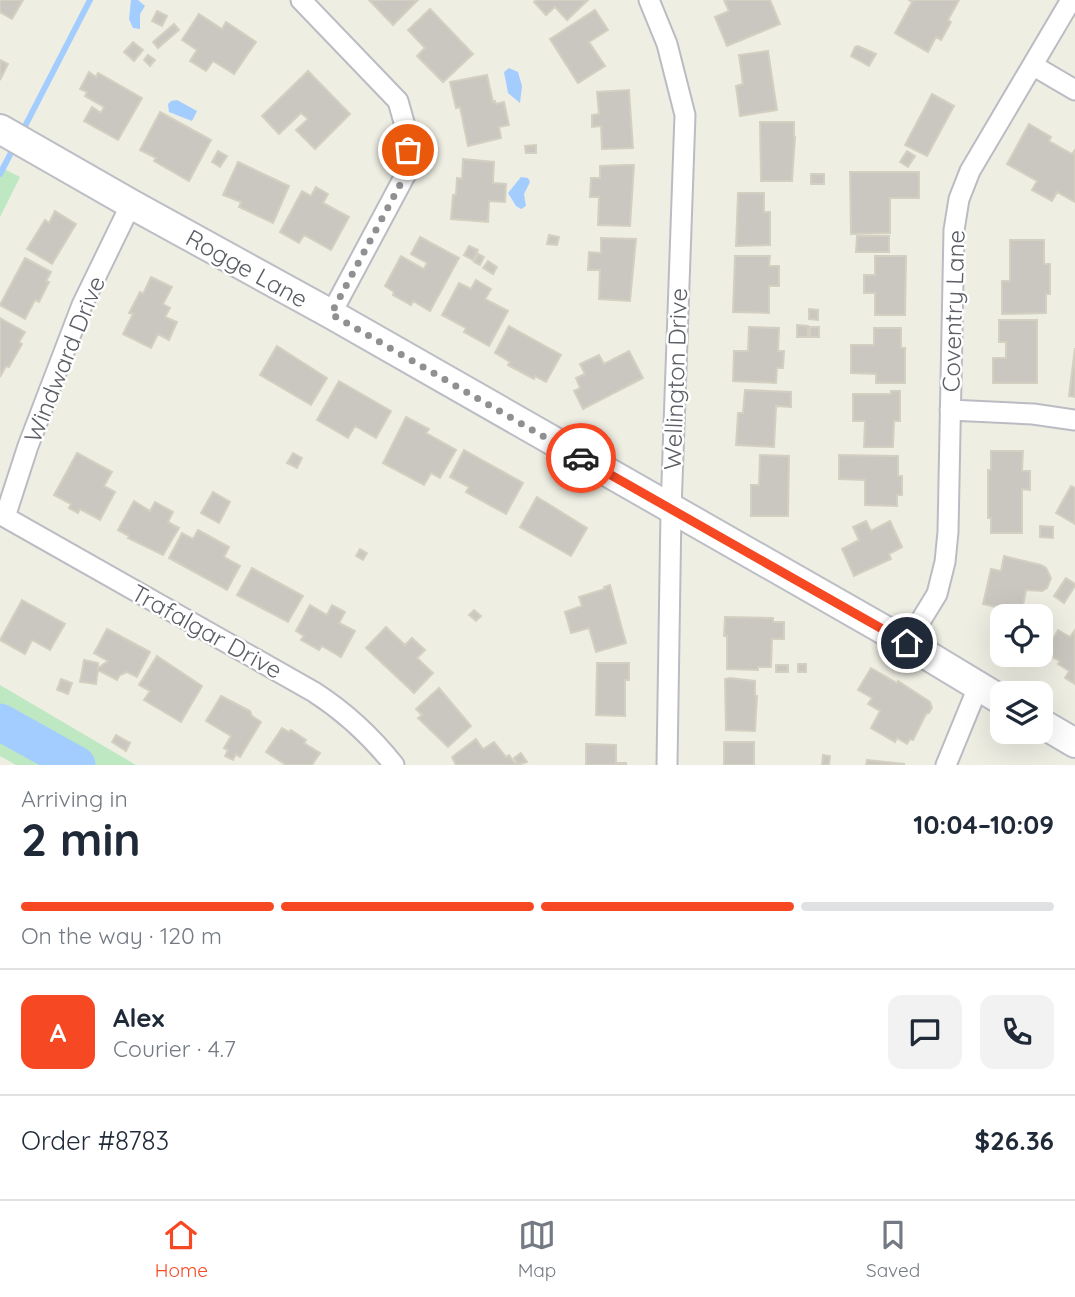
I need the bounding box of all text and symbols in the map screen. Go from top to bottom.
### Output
pin [378,120,438,180]
icon: bag [389,131,427,169]
street label: Rogge Lane [181,222,313,314]
street label: Coventry Lane [935,229,971,393]
street label: Windward Drive [17,271,111,447]
street label: Wellington Drive [657,287,693,471]
courier [546,423,616,493]
icon: car [562,439,600,477]
street label: Trafalgar Drive [126,577,288,685]
map controls [990,604,1053,744]
button: locate [990,604,1053,667]
pin [877,613,937,673]
icon: home [888,624,926,662]
button: layers [990,681,1053,744]
text: Arriving in [21,784,128,813]
text: 10:04–10:09 [913,808,1054,841]
text: 2 min [21,810,141,868]
text: On the way · 120 m [21,921,222,950]
button: chat [888,995,962,1069]
button: phone [980,995,1054,1069]
text: Alex [113,1001,164,1034]
text: A [50,1016,66,1049]
text: Courier · 4.7 [113,1034,236,1063]
text: Order #8783 [21,1124,169,1157]
text: $26.36 [974,1124,1054,1157]
tab: Home [155,1216,208,1282]
tab: Map [518,1216,556,1282]
tab: Saved [866,1216,920,1282]

